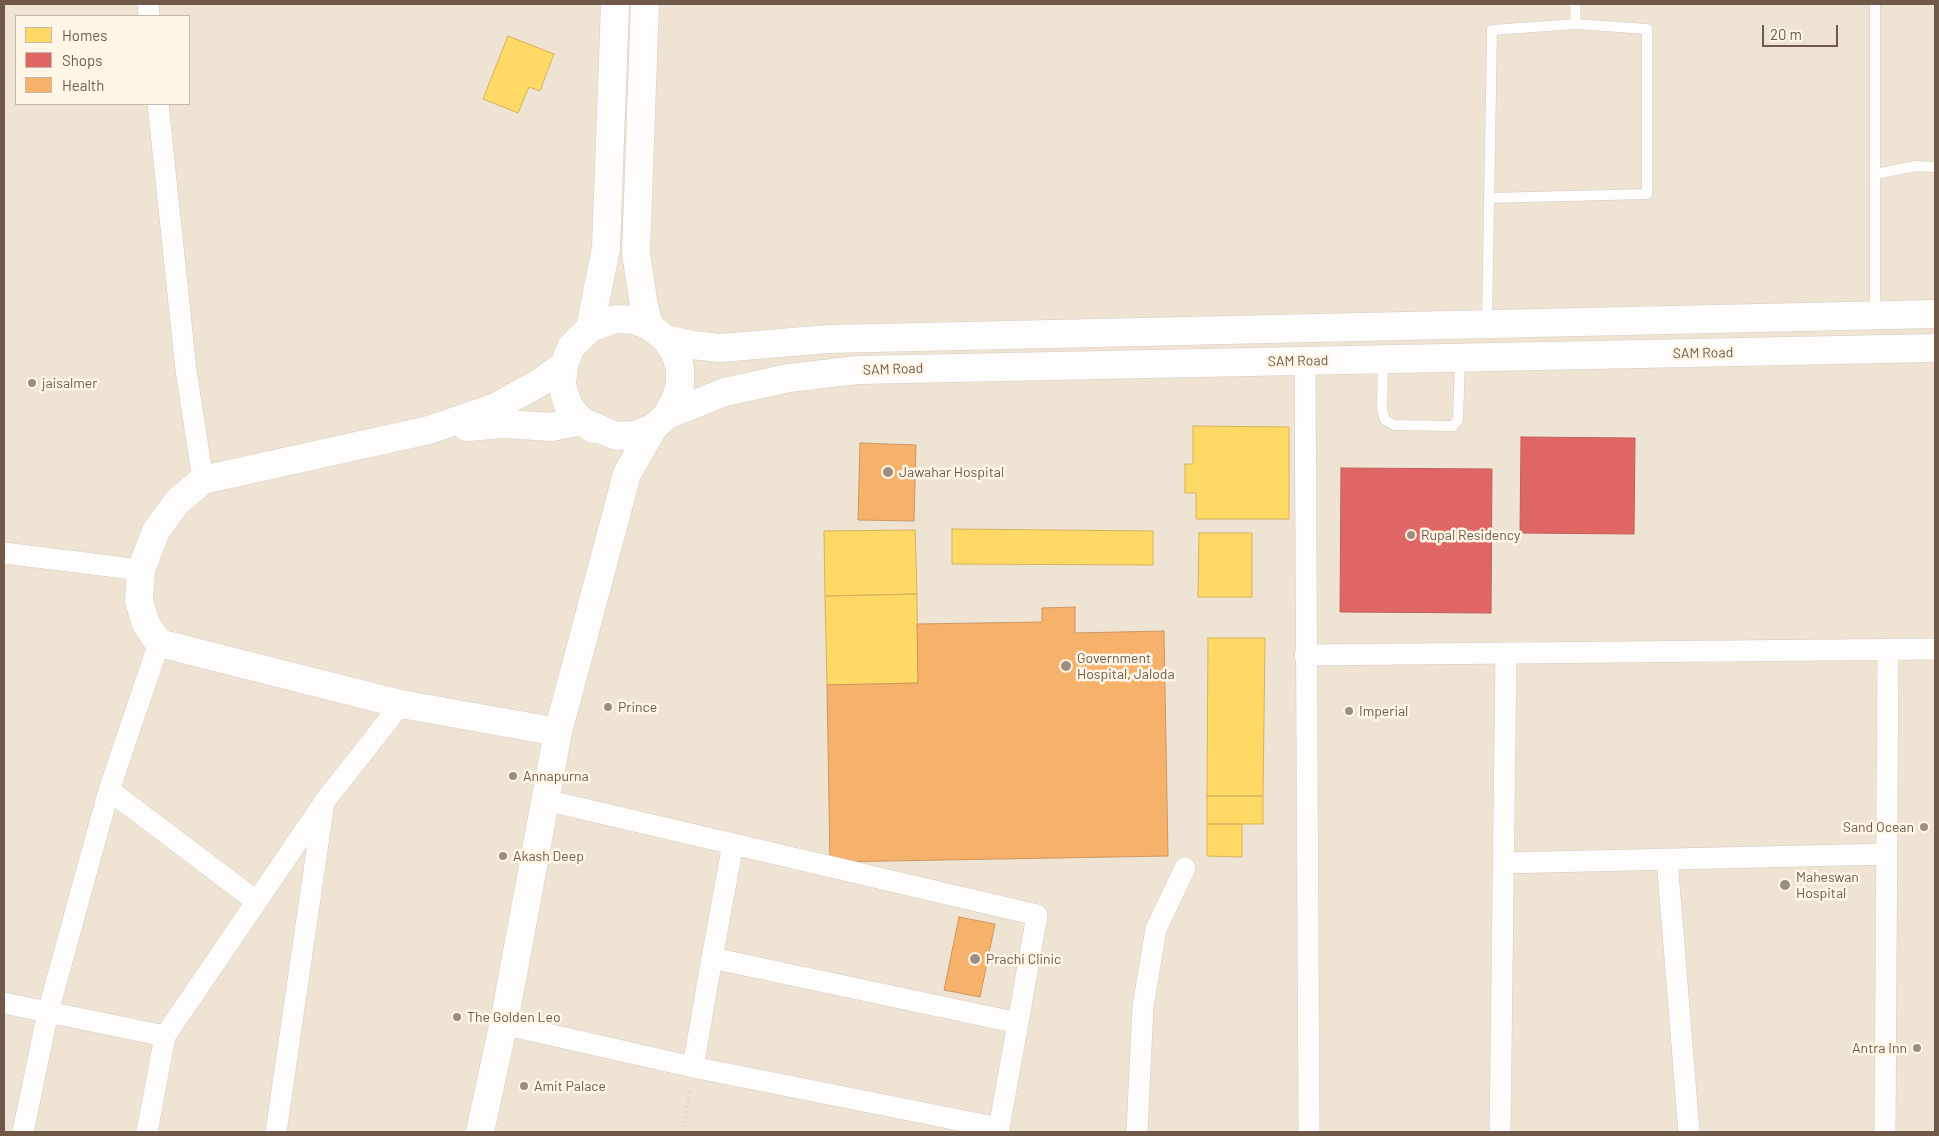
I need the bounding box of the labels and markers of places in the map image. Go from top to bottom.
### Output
place label: jaisalmer [42,375,97,391]
marker: jaisalmer [26,377,38,389]
place label: Jawahar Hospital [899,464,1004,480]
marker: Jawahar Hospital [881,465,895,479]
place label: Rupal Residency [1421,527,1520,543]
marker: Rupal Residency [1405,529,1417,541]
place label: Government Hospital, Jaloda [1077,650,1175,682]
marker: Government Hospital, Jaloda [1059,659,1073,673]
place label: Prince [618,699,657,715]
marker: Prince [602,701,614,713]
place label: Imperial [1359,703,1408,719]
marker: Imperial [1343,705,1355,717]
place label: Annapurna [523,768,589,784]
marker: Annapurna [507,770,519,782]
place label: Sand Ocean [1843,819,1914,835]
marker: Sand Ocean [1918,821,1930,833]
place label: Akash Deep [513,848,584,864]
marker: Akash Deep [497,850,509,862]
place label: Maheswan Hospital [1796,869,1859,902]
marker: Maheswan Hospital [1778,878,1792,892]
place label: Prachi Clinic [986,951,1061,967]
marker: Prachi Clinic [968,952,982,966]
place label: The Golden Leo [467,1009,561,1025]
marker: The Golden Leo [451,1011,463,1023]
place label: Antra Inn [1852,1040,1907,1056]
marker: Antra Inn [1911,1042,1923,1054]
place label: Amit Palace [534,1078,606,1094]
marker: Amit Palace [518,1080,530,1092]

